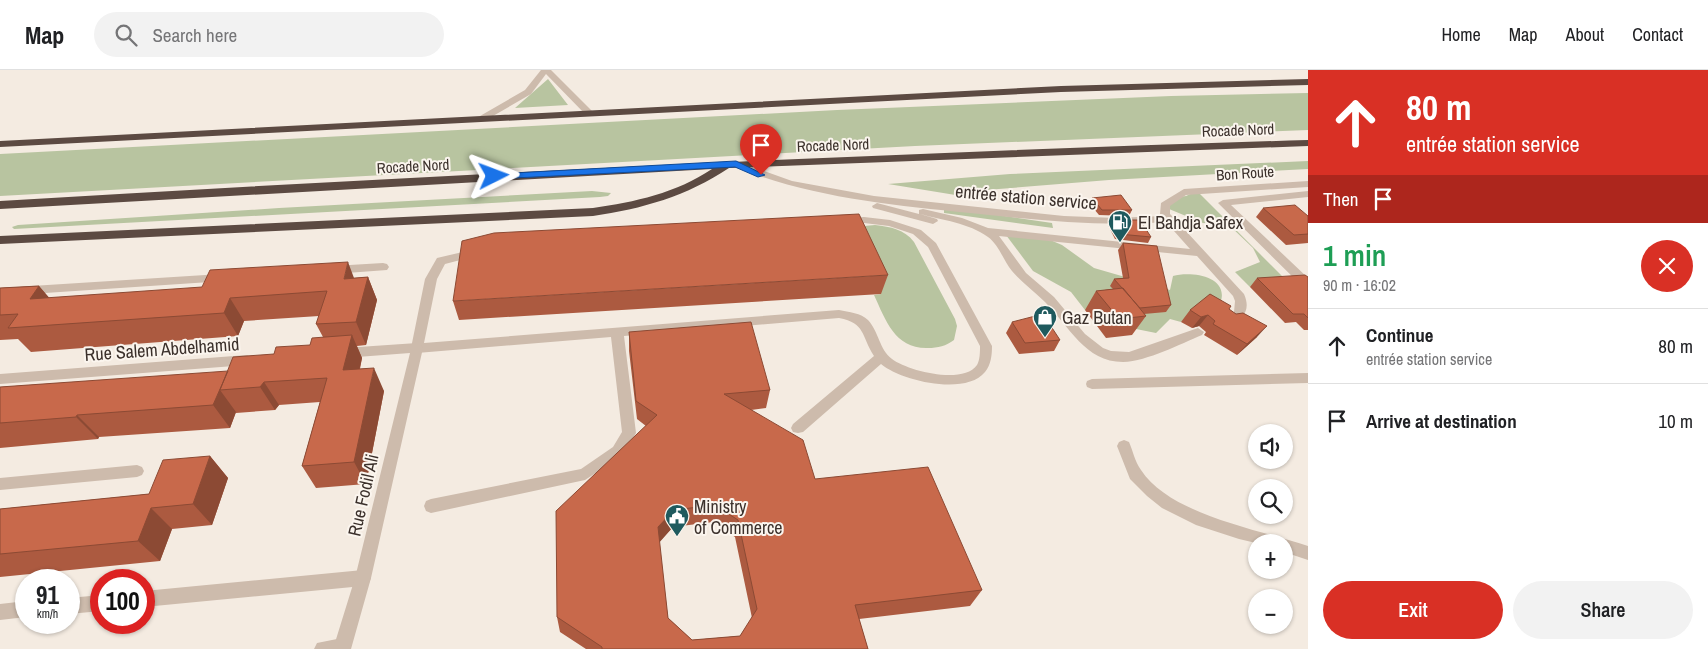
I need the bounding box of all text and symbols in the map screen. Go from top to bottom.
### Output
search box [94,12,444,57]
text: Map [25,19,64,51]
icon: search [112,21,140,49]
text: Search here [152,22,237,48]
text: Home [1441,22,1481,47]
text: Map [1509,22,1538,47]
text: About [1566,22,1604,47]
text: Contact [1632,22,1683,47]
text: 80 m [1406,84,1471,131]
icon: ahead [1323,90,1388,155]
street label: Rocade Nord [1201,118,1275,142]
pin [740,124,782,175]
text: entrée station service [1406,129,1580,159]
icon: arrive [747,131,775,159]
street label: Rocade Nord [796,133,870,157]
position arrow [467,149,519,201]
street label: Rocade Nord [376,154,450,178]
street label: Bon Route [1215,160,1275,186]
street label: entrée station service [954,178,1098,216]
icon: arrive [1369,185,1397,213]
text: Then [1323,186,1359,212]
fuel station icon: El Bahdja Safex [1107,209,1133,243]
place label: El Bahdja Safex [1138,210,1244,235]
text: 1 min [1323,235,1386,275]
button: close [1641,240,1693,292]
text: 90 m · 16:02 [1323,274,1396,296]
shop icon: Gaz Butan [1032,304,1058,338]
place label: Gaz Butan [1062,305,1132,330]
text: Continue [1366,322,1434,348]
street label: Rue Salem Abdelhamid [84,331,240,367]
icon: ahead [1323,332,1351,360]
text: 80 m [1658,333,1693,359]
text: entrée station service [1366,348,1492,370]
icon: arrive [1323,407,1351,435]
text: Arrive at destination [1366,408,1517,434]
text: 10 m [1658,408,1693,434]
map controls [1248,424,1293,634]
button: sound [1248,424,1293,469]
street label: Rue Fodil Ali [341,451,385,539]
button: search [1248,479,1293,524]
place label: Ministry of Commerce [694,494,783,540]
public building icon: Ministry of Commerce [664,503,690,537]
button: + [1248,534,1293,579]
speed limit sign: 100 [90,569,155,634]
text: 91 [36,578,59,612]
button: Exit [1323,581,1503,639]
button: Share [1513,581,1693,639]
button: − [1248,589,1293,634]
text: km/h [37,606,58,622]

